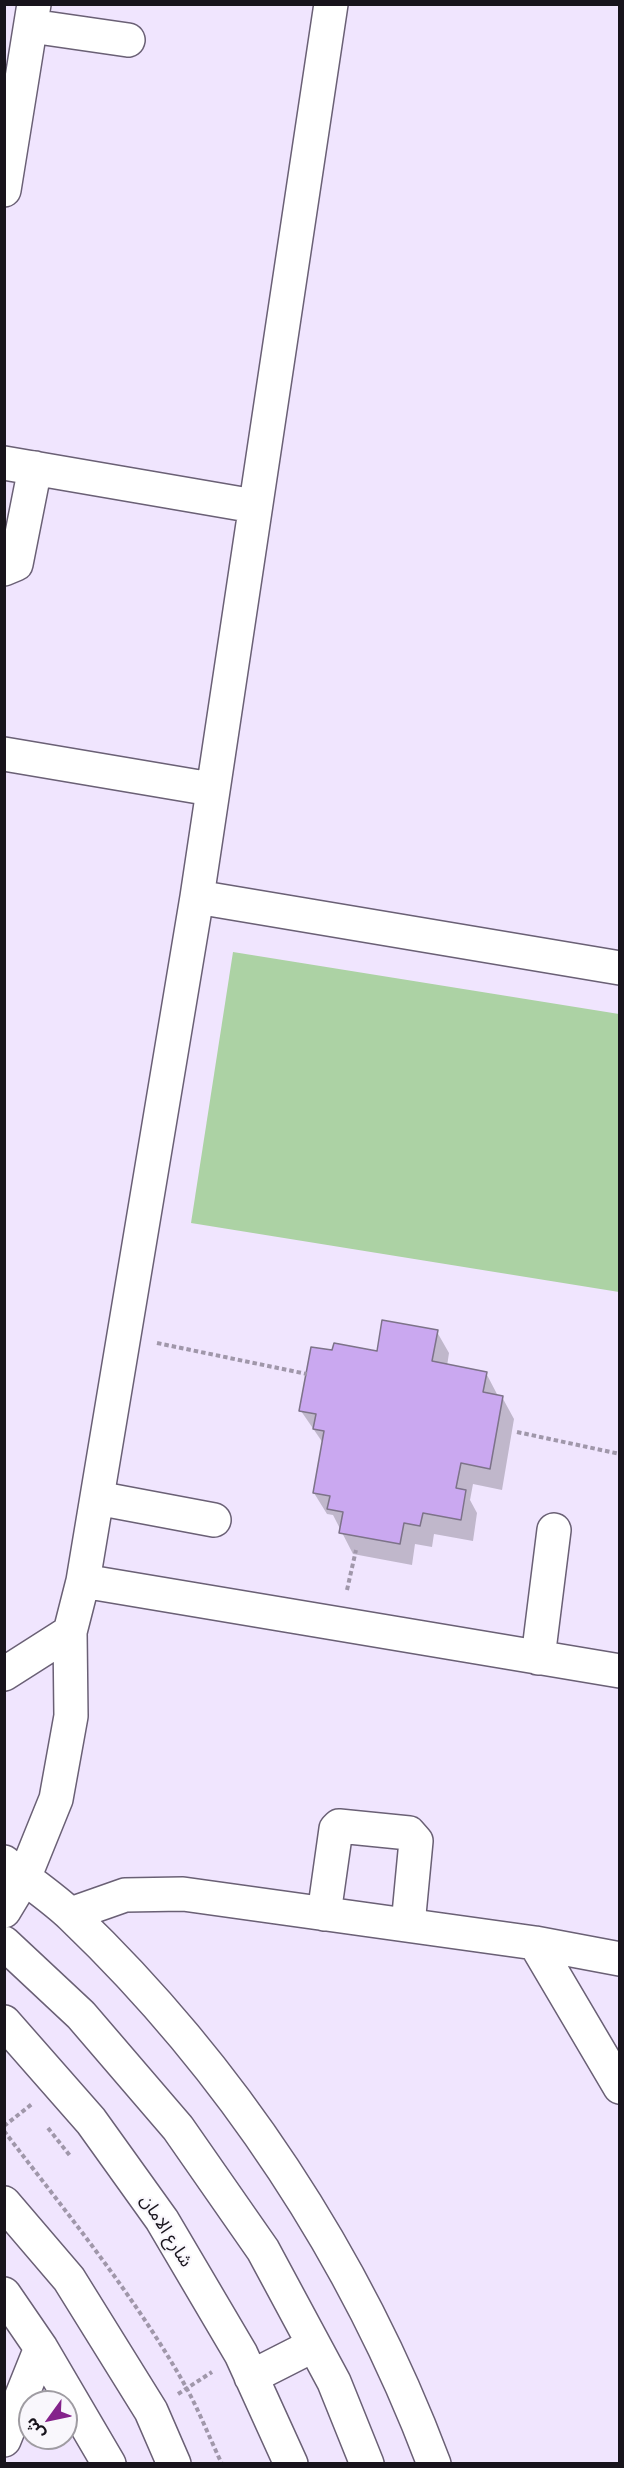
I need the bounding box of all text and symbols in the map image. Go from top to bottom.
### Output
street label: شارع الامان [135,2191,197,2271]
north arrow [18,2390,78,2450]
text: ش [20,2414,49,2443]

